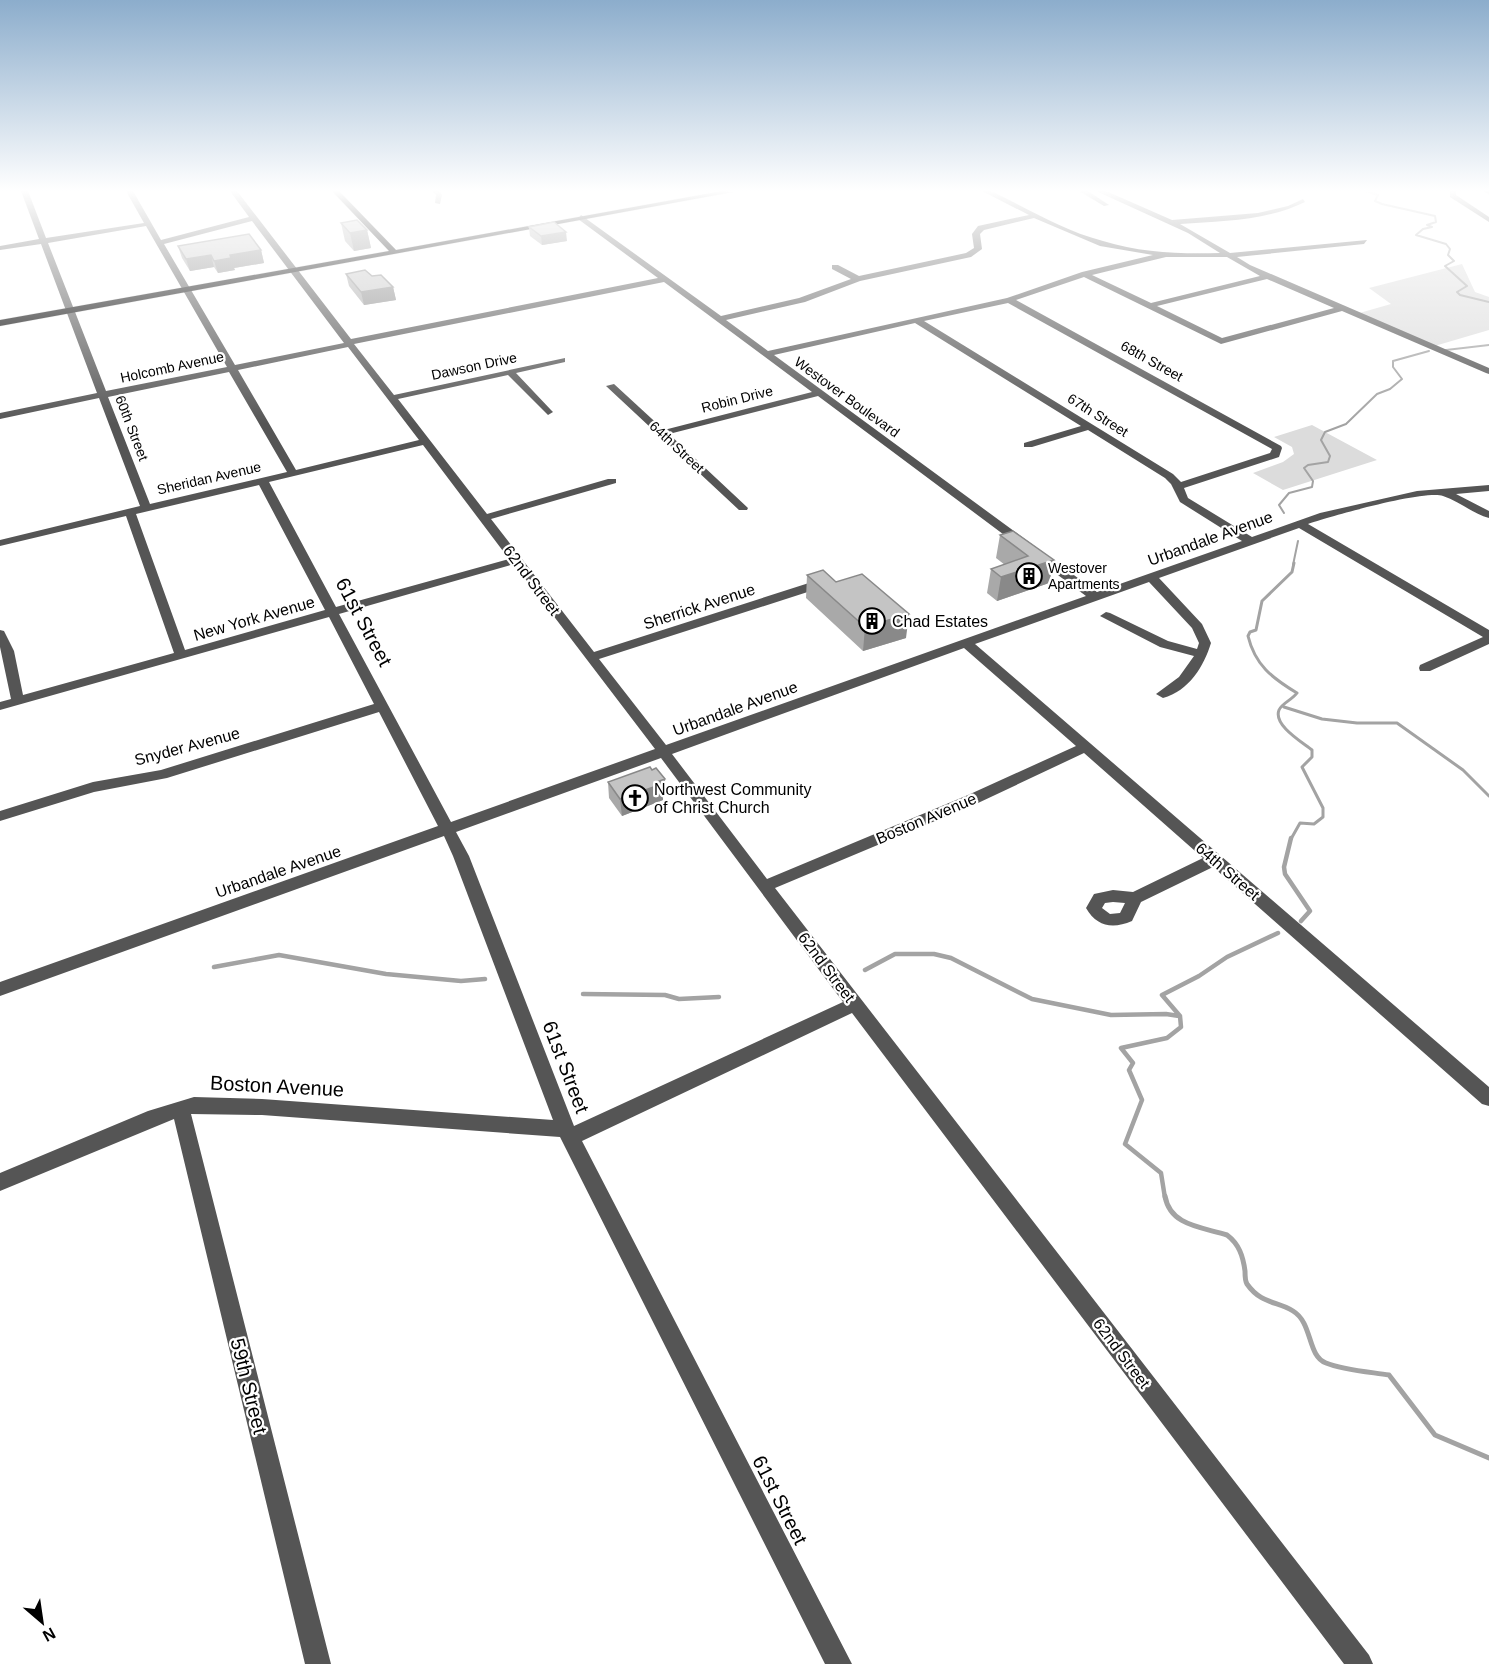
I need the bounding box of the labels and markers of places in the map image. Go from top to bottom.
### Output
place label: Westover Apartments [1048,560,1120,592]
building icon: Westover Apartments [1014,561,1044,591]
building icon: Chad Estates [857,606,887,636]
place label: Chad Estates [892,613,988,630]
place label: Northwest Community of Christ Church [654,781,811,816]
church icon: Northwest Community of Christ Church [620,783,650,813]

